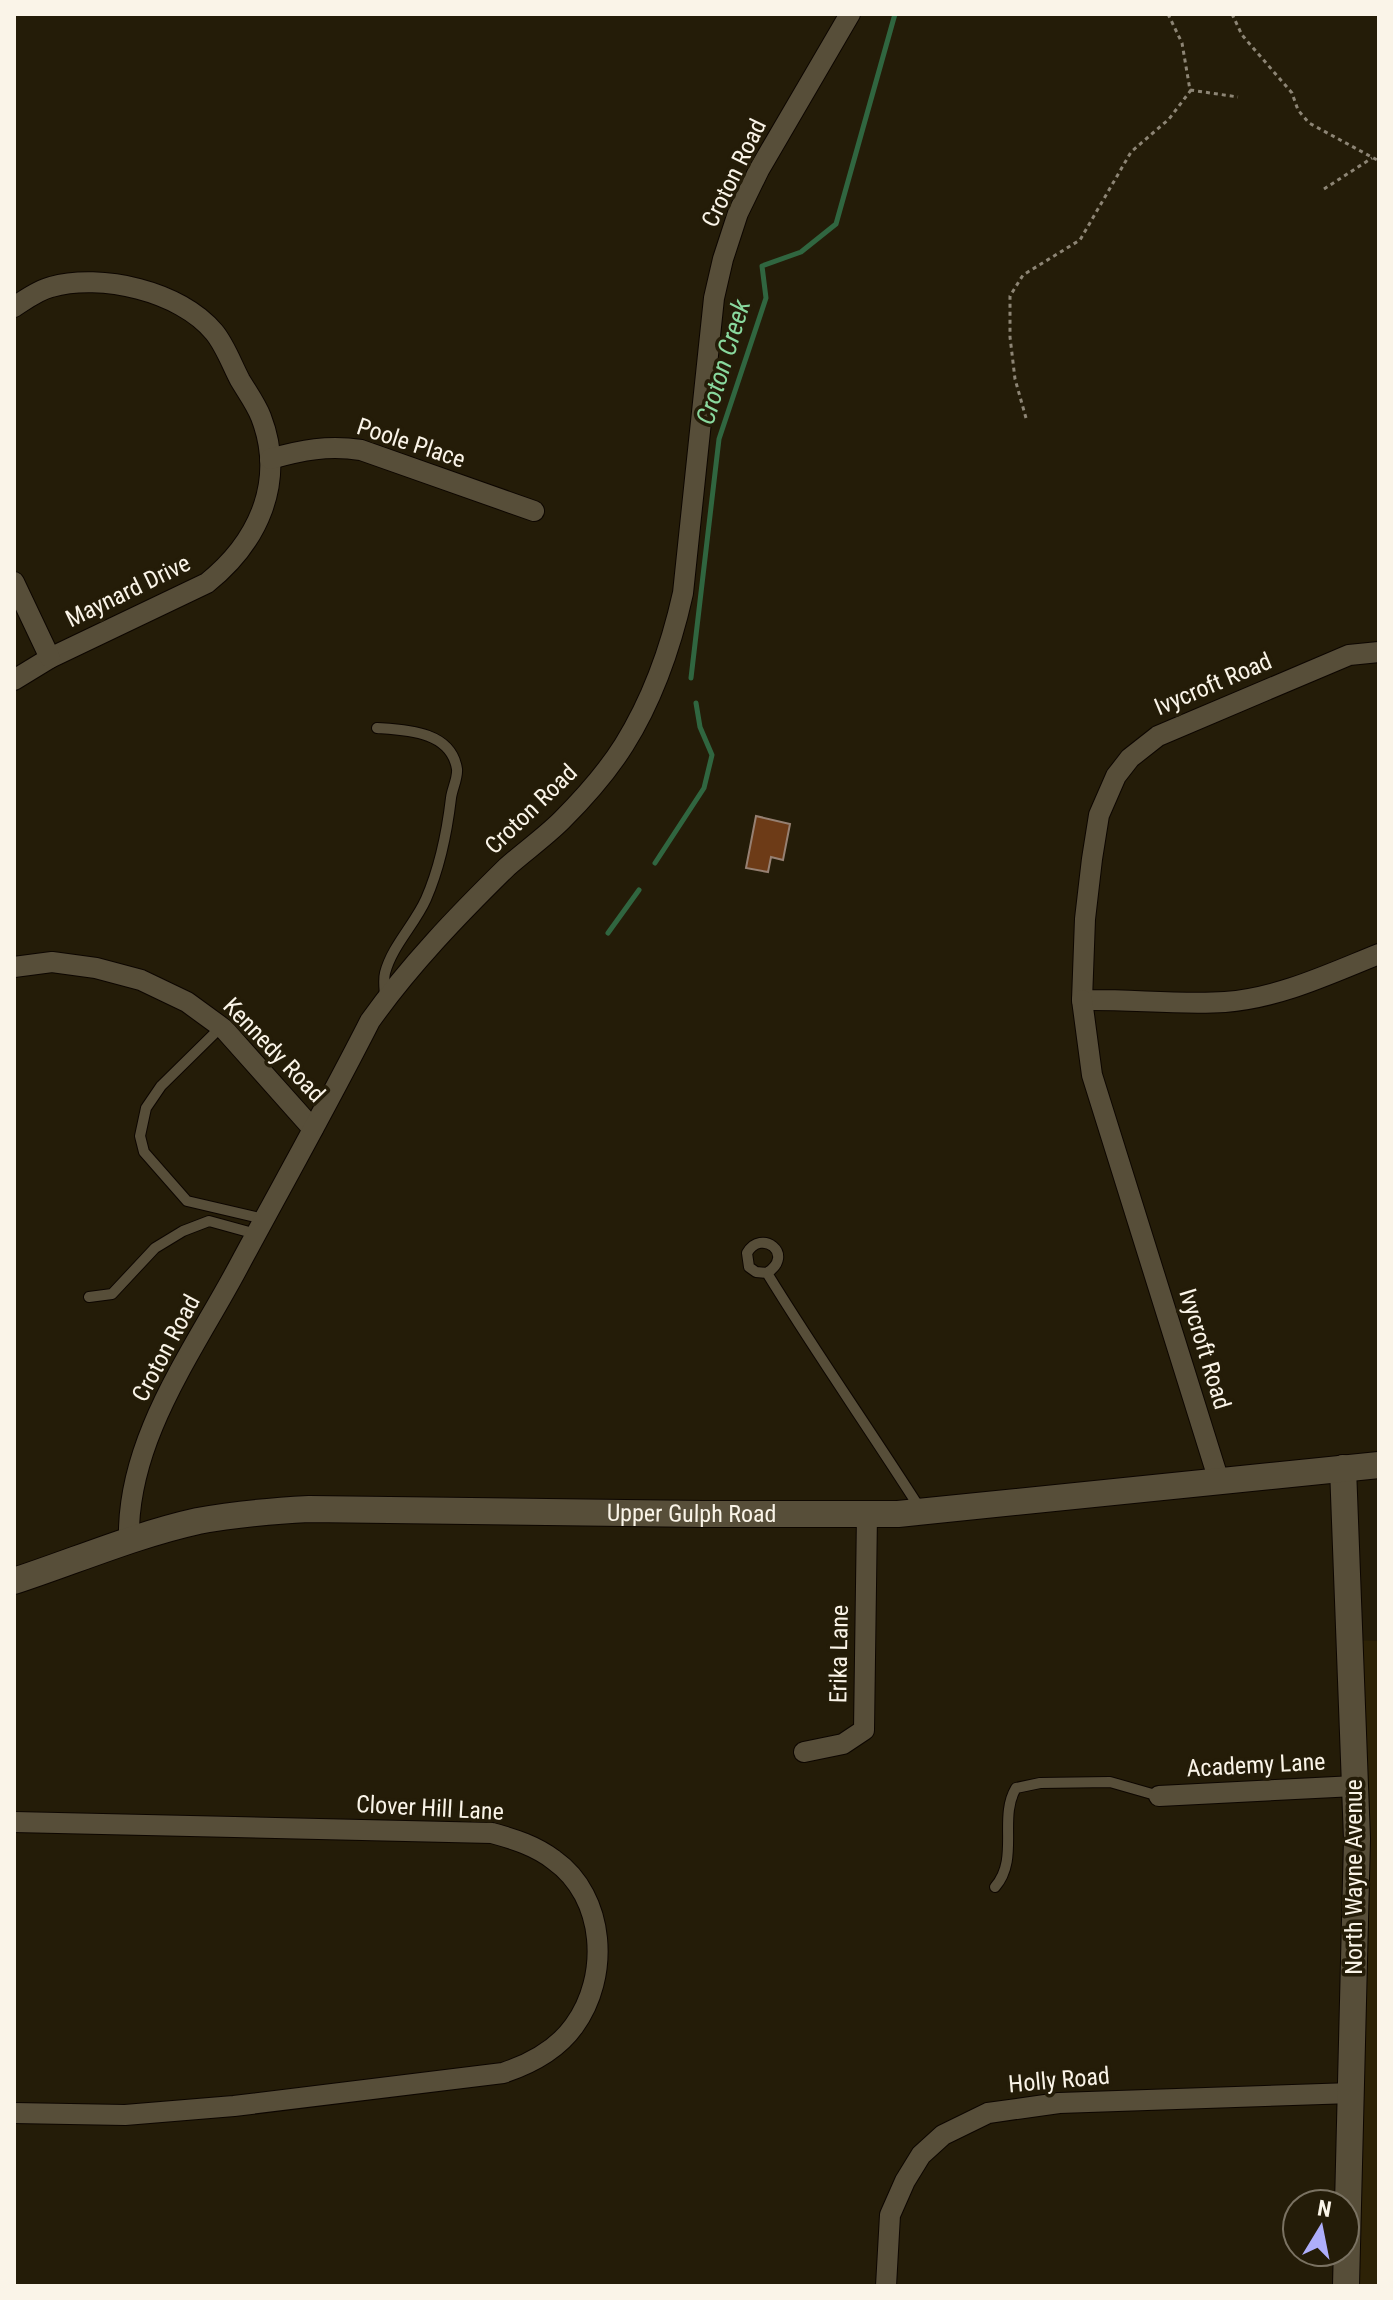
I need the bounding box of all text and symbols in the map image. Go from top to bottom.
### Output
street label: Croton Road [696,114,772,232]
water label: Croton Creek [690,295,756,428]
street label: Poole Place [353,412,469,474]
street label: Maynard Drive [61,549,195,633]
street label: Ivycroft Road [1150,647,1276,721]
street label: Croton Road [479,758,583,860]
street label: Kennedy Road [217,992,331,1108]
street label: Ivycroft Road [1173,1285,1237,1413]
street label: Croton Road [126,1290,206,1406]
street label: Upper Gulph Road [607,1499,776,1528]
street label: Erika Lane [824,1605,854,1703]
street label: Academy Lane [1186,1747,1326,1783]
street label: North Wayne Avenue [1340,1779,1368,1975]
street label: Clover Hill Lane [355,1790,505,1826]
street label: Holly Road [1007,2062,1111,2098]
north arrow [1281,2188,1361,2268]
text: N [1316,2195,1333,2222]

